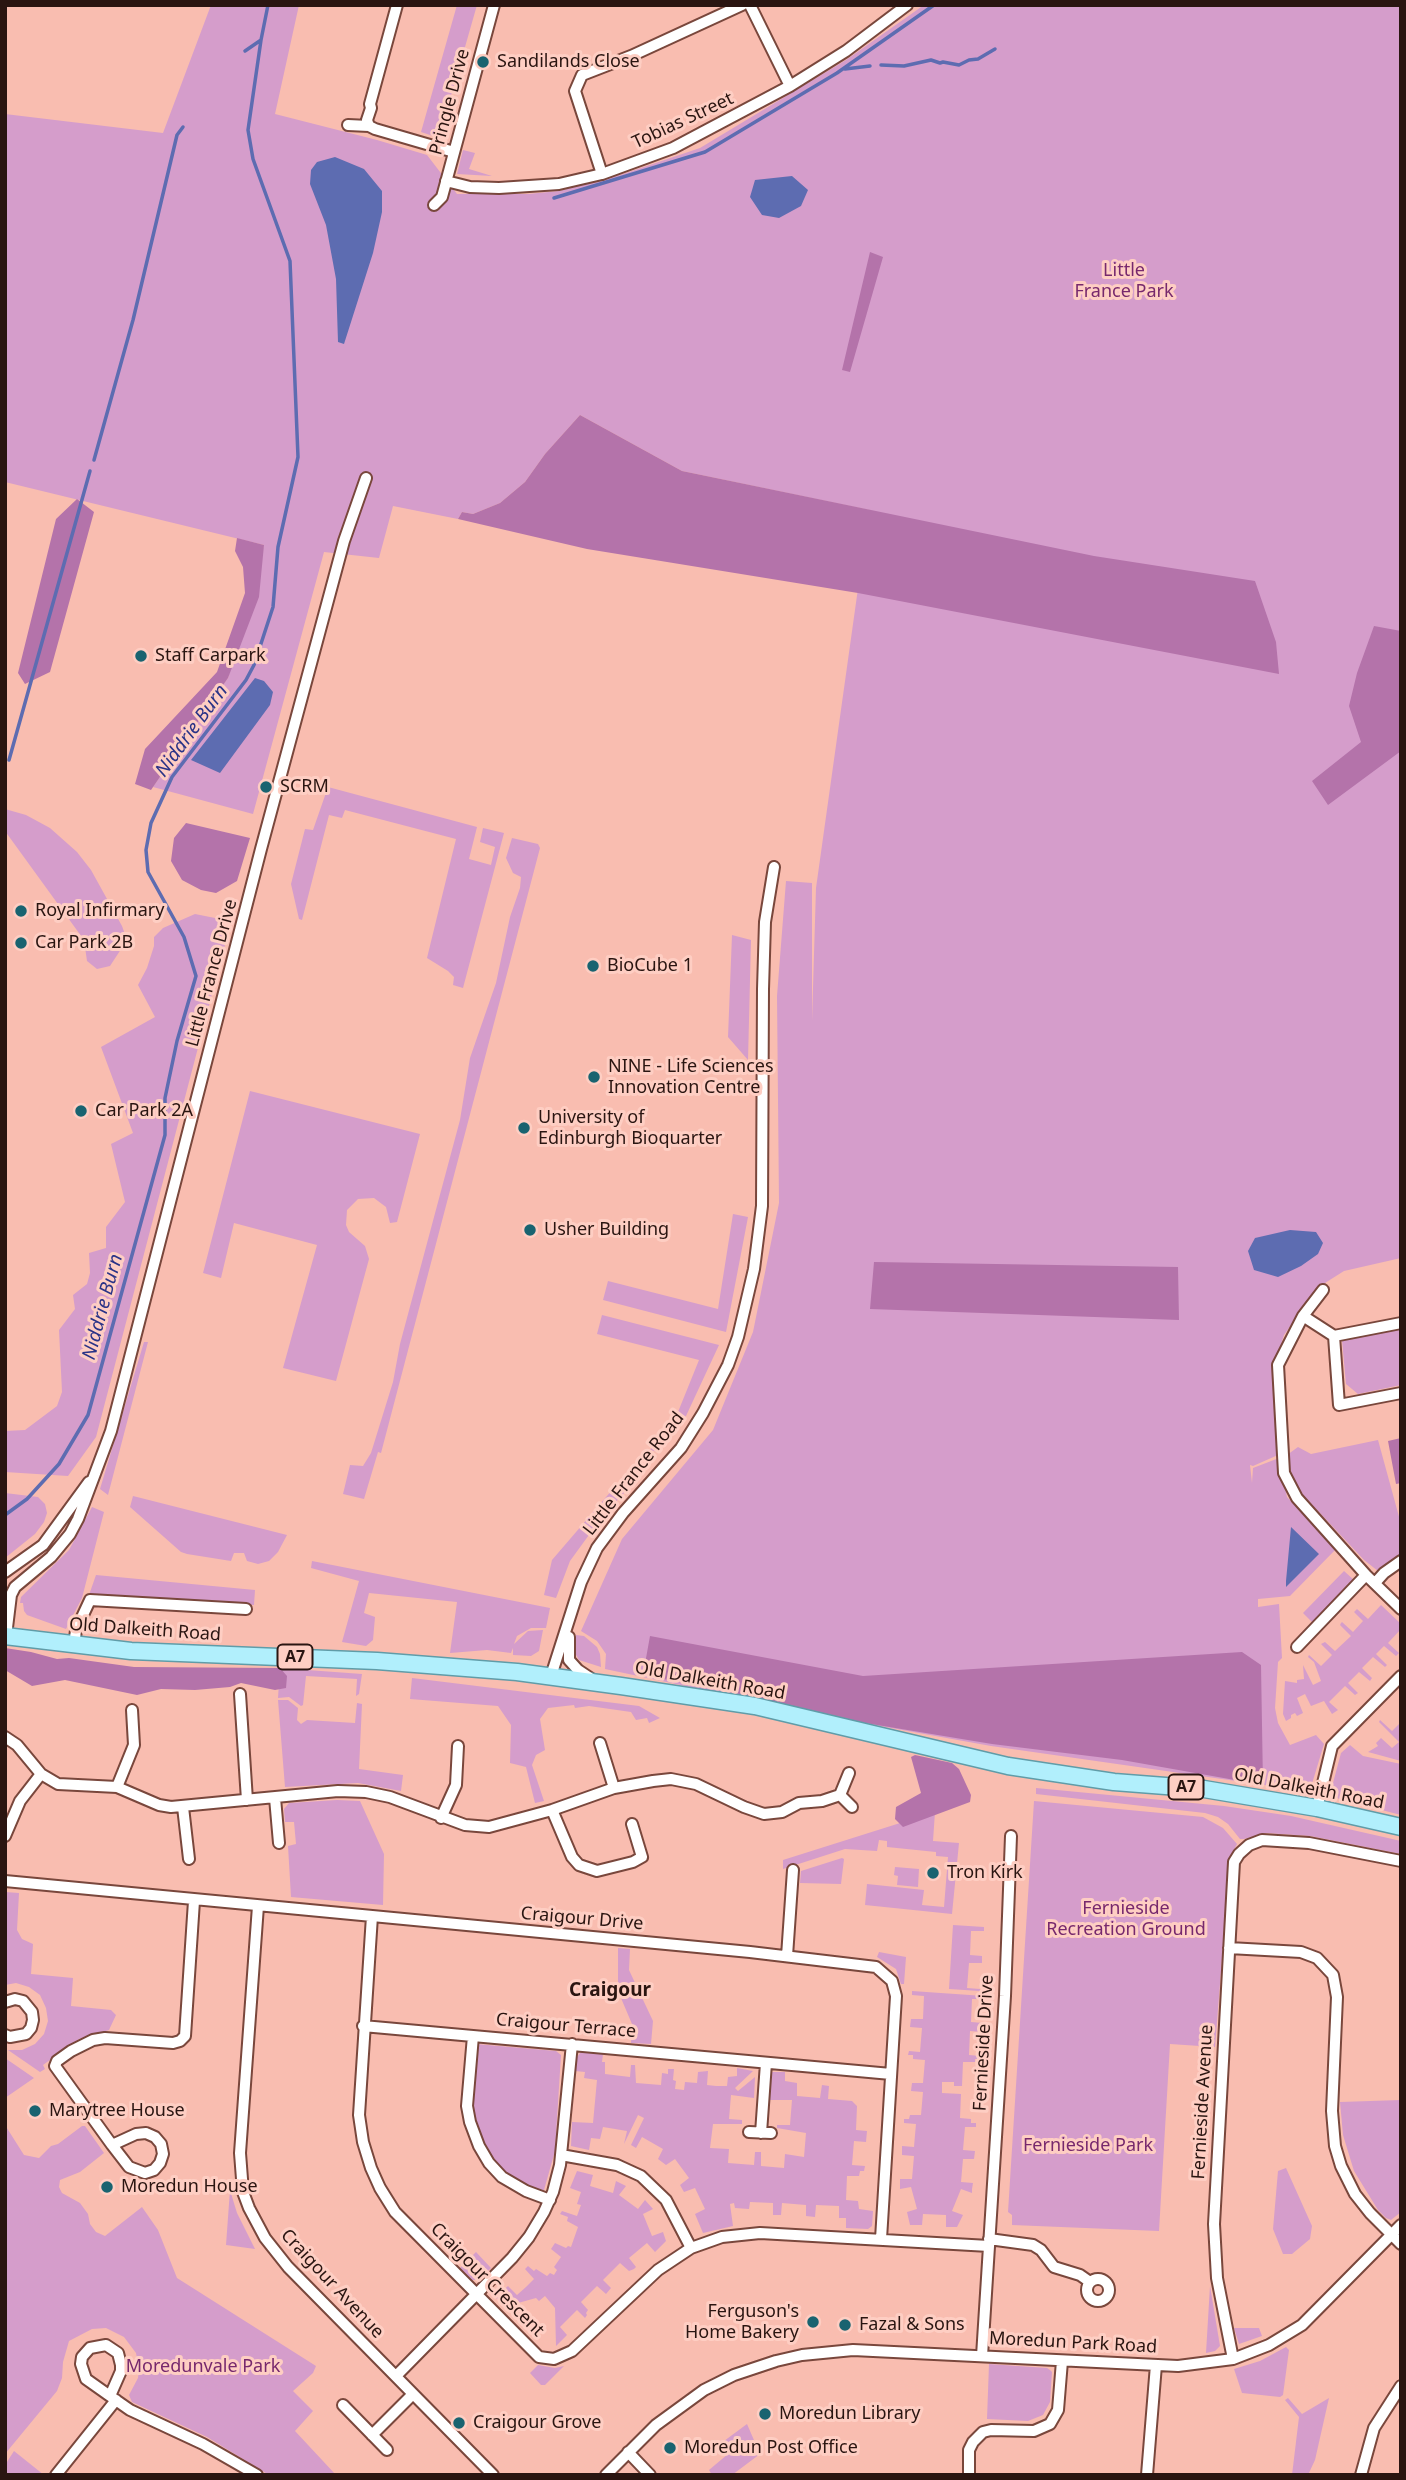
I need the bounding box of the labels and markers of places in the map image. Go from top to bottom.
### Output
place label: Sandilands Close [497,51,640,73]
marker: Sandilands Close [475,54,491,70]
place label: Staff Carpark [155,645,266,667]
marker: Staff Carpark [133,648,149,664]
place label: SCRM [280,776,329,798]
marker: SCRM [258,779,274,795]
place label: Royal Infirmary [35,900,164,922]
marker: Royal Infirmary [13,903,29,919]
place label: Car Park 2B [35,932,133,954]
marker: Car Park 2B [13,935,29,951]
place label: BioCube 1 [607,955,693,977]
marker: BioCube 1 [585,958,601,974]
place label: NINE - Life Sciences Innovation Centre [608,1056,774,1098]
marker: NINE - Life Sciences Innovation Centre [586,1069,602,1085]
place label: Car Park 2A [95,1100,193,1122]
marker: Car Park 2A [73,1103,89,1119]
place label: University of Edinburgh Bioquarter [538,1107,722,1150]
marker: University of Edinburgh Bioquarter [516,1120,532,1136]
place label: Usher Building [544,1219,669,1241]
marker: Usher Building [522,1222,538,1238]
place label: Tron Kirk [947,1862,1023,1884]
marker: Tron Kirk [925,1865,941,1881]
place label: Marytree House [49,2100,185,2122]
marker: Marytree House [27,2103,43,2119]
place label: Moredun House [121,2176,258,2198]
marker: Moredun House [99,2179,115,2195]
place label: Ferguson's Home Bakery [685,2301,799,2344]
marker: Ferguson's Home Bakery [805,2314,821,2330]
place label: Fazal & Sons [859,2314,965,2336]
marker: Fazal & Sons [837,2317,853,2333]
place label: Moredun Library [779,2403,920,2425]
marker: Moredun Library [757,2406,773,2422]
place label: Craigour Grove [473,2412,601,2434]
marker: Craigour Grove [451,2415,467,2431]
place label: Moredun Post Office [684,2437,858,2459]
marker: Moredun Post Office [662,2440,678,2456]

